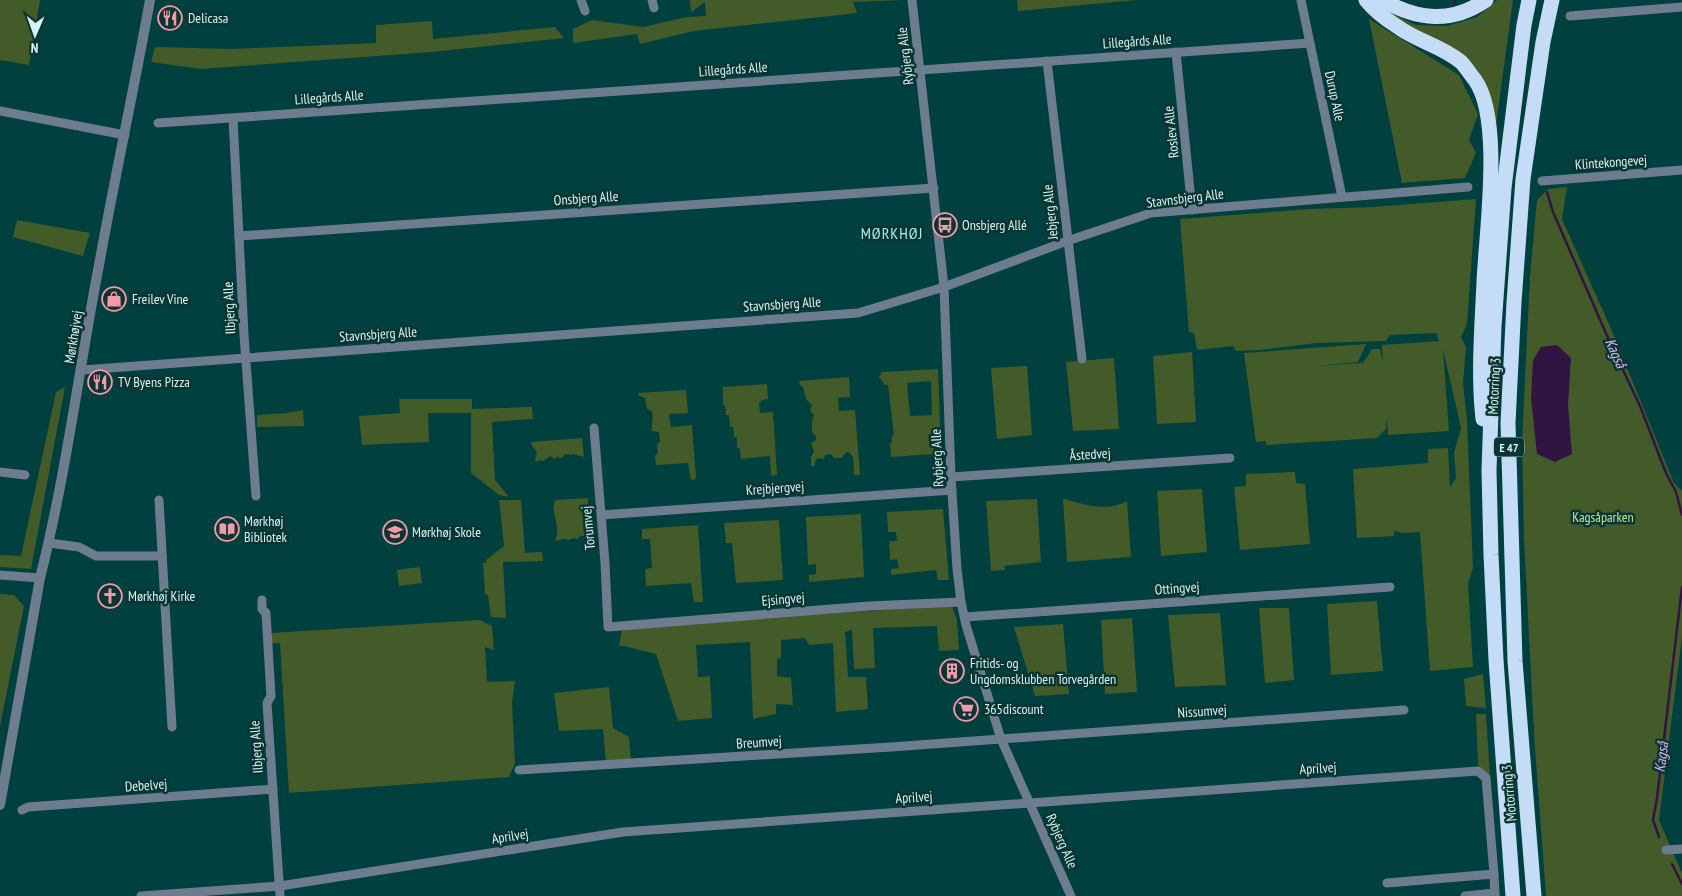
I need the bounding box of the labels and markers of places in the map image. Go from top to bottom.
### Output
restaurant icon: Delicasa [157,5,183,31]
place label: Delicasa [188,9,228,27]
bus stop icon: Onsbjerg Allé [932,212,958,238]
place label: Onsbjerg Allé [962,216,1027,234]
shop icon: Freilev Vine [101,286,127,312]
place label: Freilev Vine [132,290,189,308]
restaurant icon: TV Byens Pizza [87,369,113,395]
place label: TV Byens Pizza [118,373,190,391]
place label: Mørkhøj Bibliotek [244,512,288,546]
library icon: Mørkhøj Bibliotek [214,516,240,542]
school or university icon: Mørkhøj Skole [382,519,408,545]
place label: Mørkhøj Skole [412,523,481,541]
church icon: Mørkhøj Kirke [97,583,123,609]
place label: Mørkhøj Kirke [128,587,196,605]
place label: Fritids- og Ungdomsklubben Torvegården [970,654,1116,688]
building icon: Fritids- og Ungdomsklubben Torvegården [939,658,965,684]
supermarket icon: 365discount [953,696,979,722]
place label: 365discount [984,700,1044,718]

